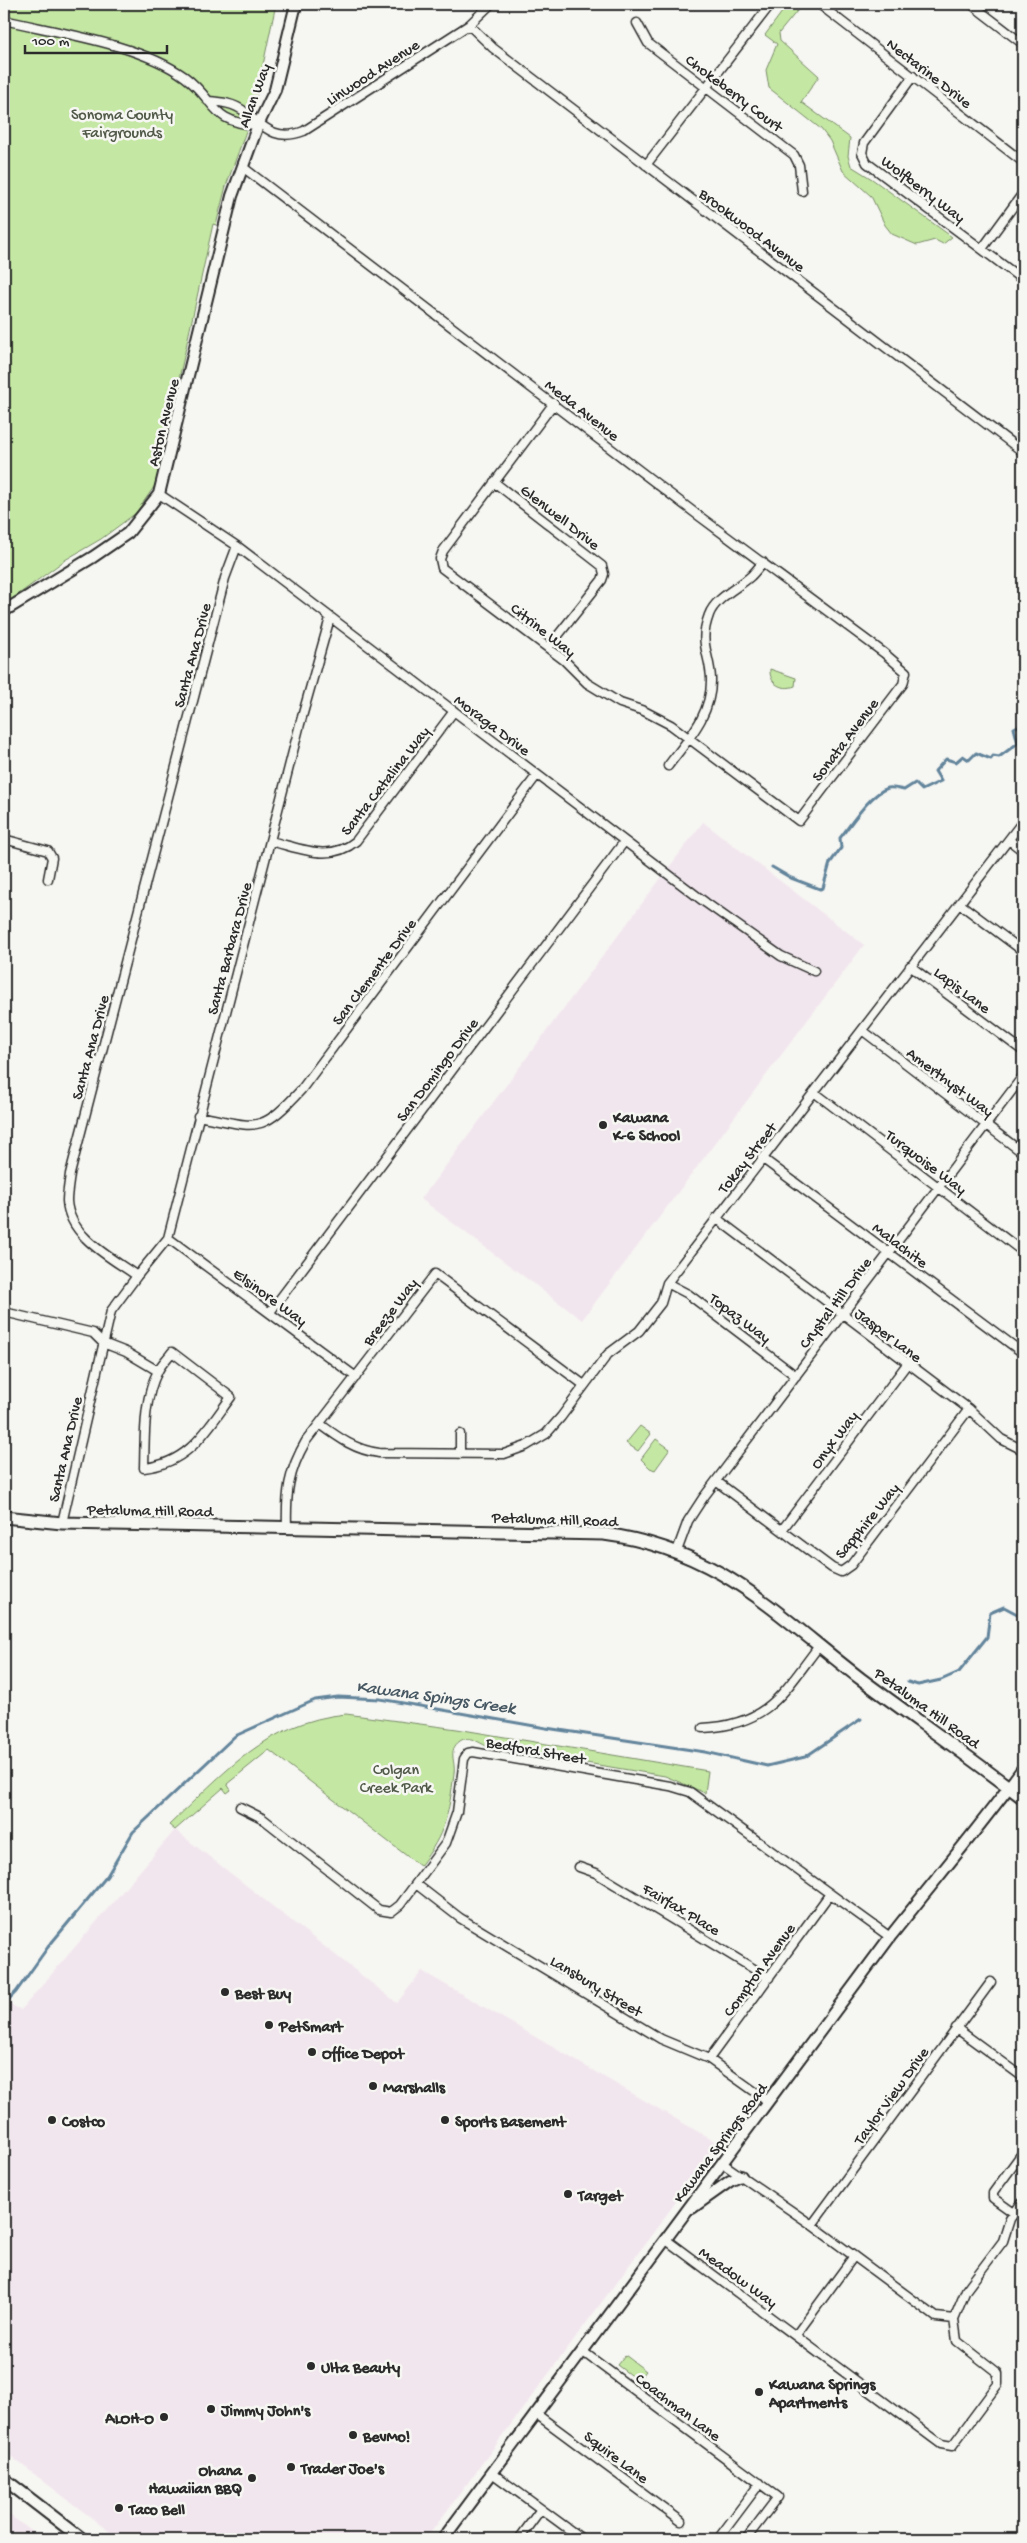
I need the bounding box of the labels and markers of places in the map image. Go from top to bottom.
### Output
place label: Kawana K-6 School [612,1110,681,1147]
marker: Kawana K-6 School [597,1119,609,1131]
marker: Best Buy [219,1986,231,1998]
place label: Best Buy [234,1986,291,2005]
marker: PetSmart [263,2019,275,2031]
place label: PetSmart [278,2019,344,2038]
place label: Office Depot [322,2045,405,2065]
marker: Office Depot [306,2046,318,2058]
marker: Marshalls [367,2080,379,2092]
place label: Marshalls [383,2080,446,2099]
marker: Costco [46,2114,58,2126]
place label: Costco [61,2114,106,2133]
marker: Sports Basement [439,2114,451,2126]
place label: Sports Basement [455,2114,567,2133]
marker: Target [562,2188,574,2200]
place label: Target [576,2188,624,2207]
marker: Ulta Beauty [305,2360,317,2372]
place label: Ulta Beauty [321,2360,400,2379]
place label: Kawana Springs Apartments [768,2377,876,2414]
marker: Kawana Springs Apartments [753,2386,765,2398]
marker: Jimmy John's [205,2403,217,2415]
place label: Jimmy John's [220,2403,311,2422]
place label: ALOH-O [104,2411,154,2430]
marker: ALOH-O [158,2411,170,2423]
marker: BevMo! [347,2429,359,2441]
place label: BevMo! [362,2429,410,2448]
marker: Trader Joe's [285,2461,297,2473]
place label: Trader Joe's [299,2461,385,2480]
place label: Ohana Hawaiian BBQ [148,2463,243,2500]
marker: Ohana Hawaiian BBQ [246,2472,258,2484]
marker: Taco Bell [113,2502,125,2514]
place label: Taco Bell [127,2502,186,2521]

